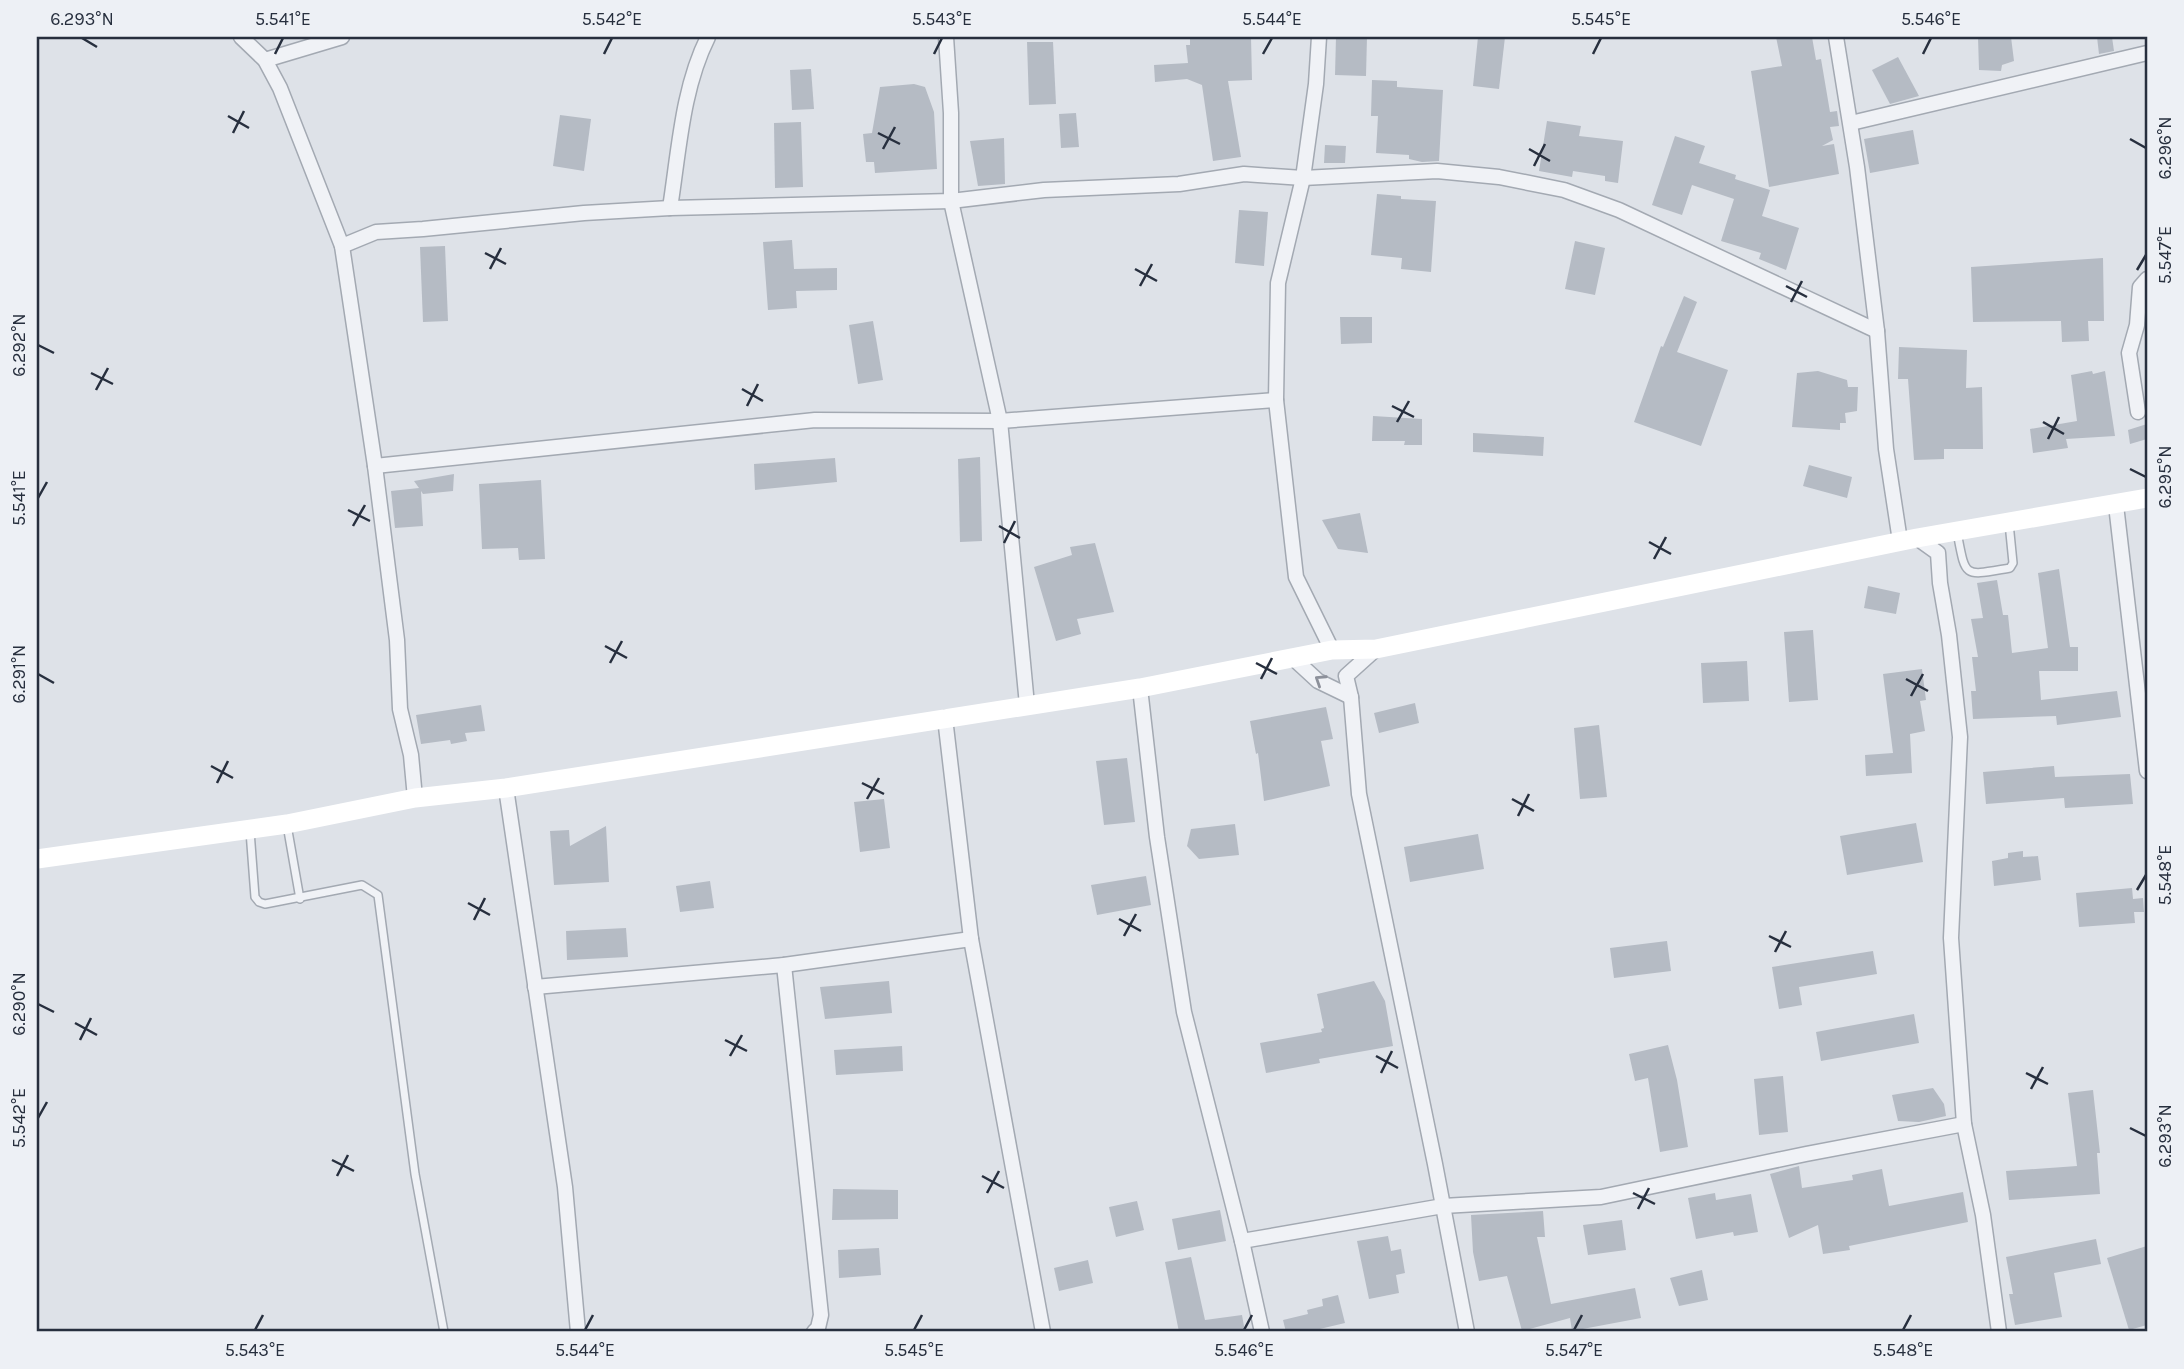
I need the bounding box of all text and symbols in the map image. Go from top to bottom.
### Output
text: 6.293°N [50,8,114,30]
text: 5.541°E [255,8,311,30]
text: 5.542°E [582,8,642,30]
text: 5.543°E [912,8,972,30]
text: 5.544°E [1242,8,1302,30]
text: 5.545°E [1571,8,1631,30]
text: 5.546°E [1901,8,1961,30]
text: 6.296°N [2154,116,2176,180]
text: 5.547°E [2154,226,2176,284]
text: 6.292°N [8,313,30,377]
text: 6.295°N [2154,446,2176,509]
text: 5.541°E [8,470,30,526]
text: 6.291°N [8,645,30,703]
one-way arrow [1315,676,1328,689]
text: 5.548°E [2154,845,2176,905]
text: 6.290°N [8,972,30,1036]
text: 5.542°E [8,1088,30,1148]
text: 6.293°N [2154,1104,2176,1168]
text: 5.543°E [225,1339,285,1361]
text: 5.544°E [555,1339,615,1361]
text: 5.545°E [884,1339,944,1361]
text: 5.546°E [1214,1339,1274,1361]
text: 5.547°E [1545,1339,1603,1361]
text: 5.548°E [1873,1339,1933,1361]

